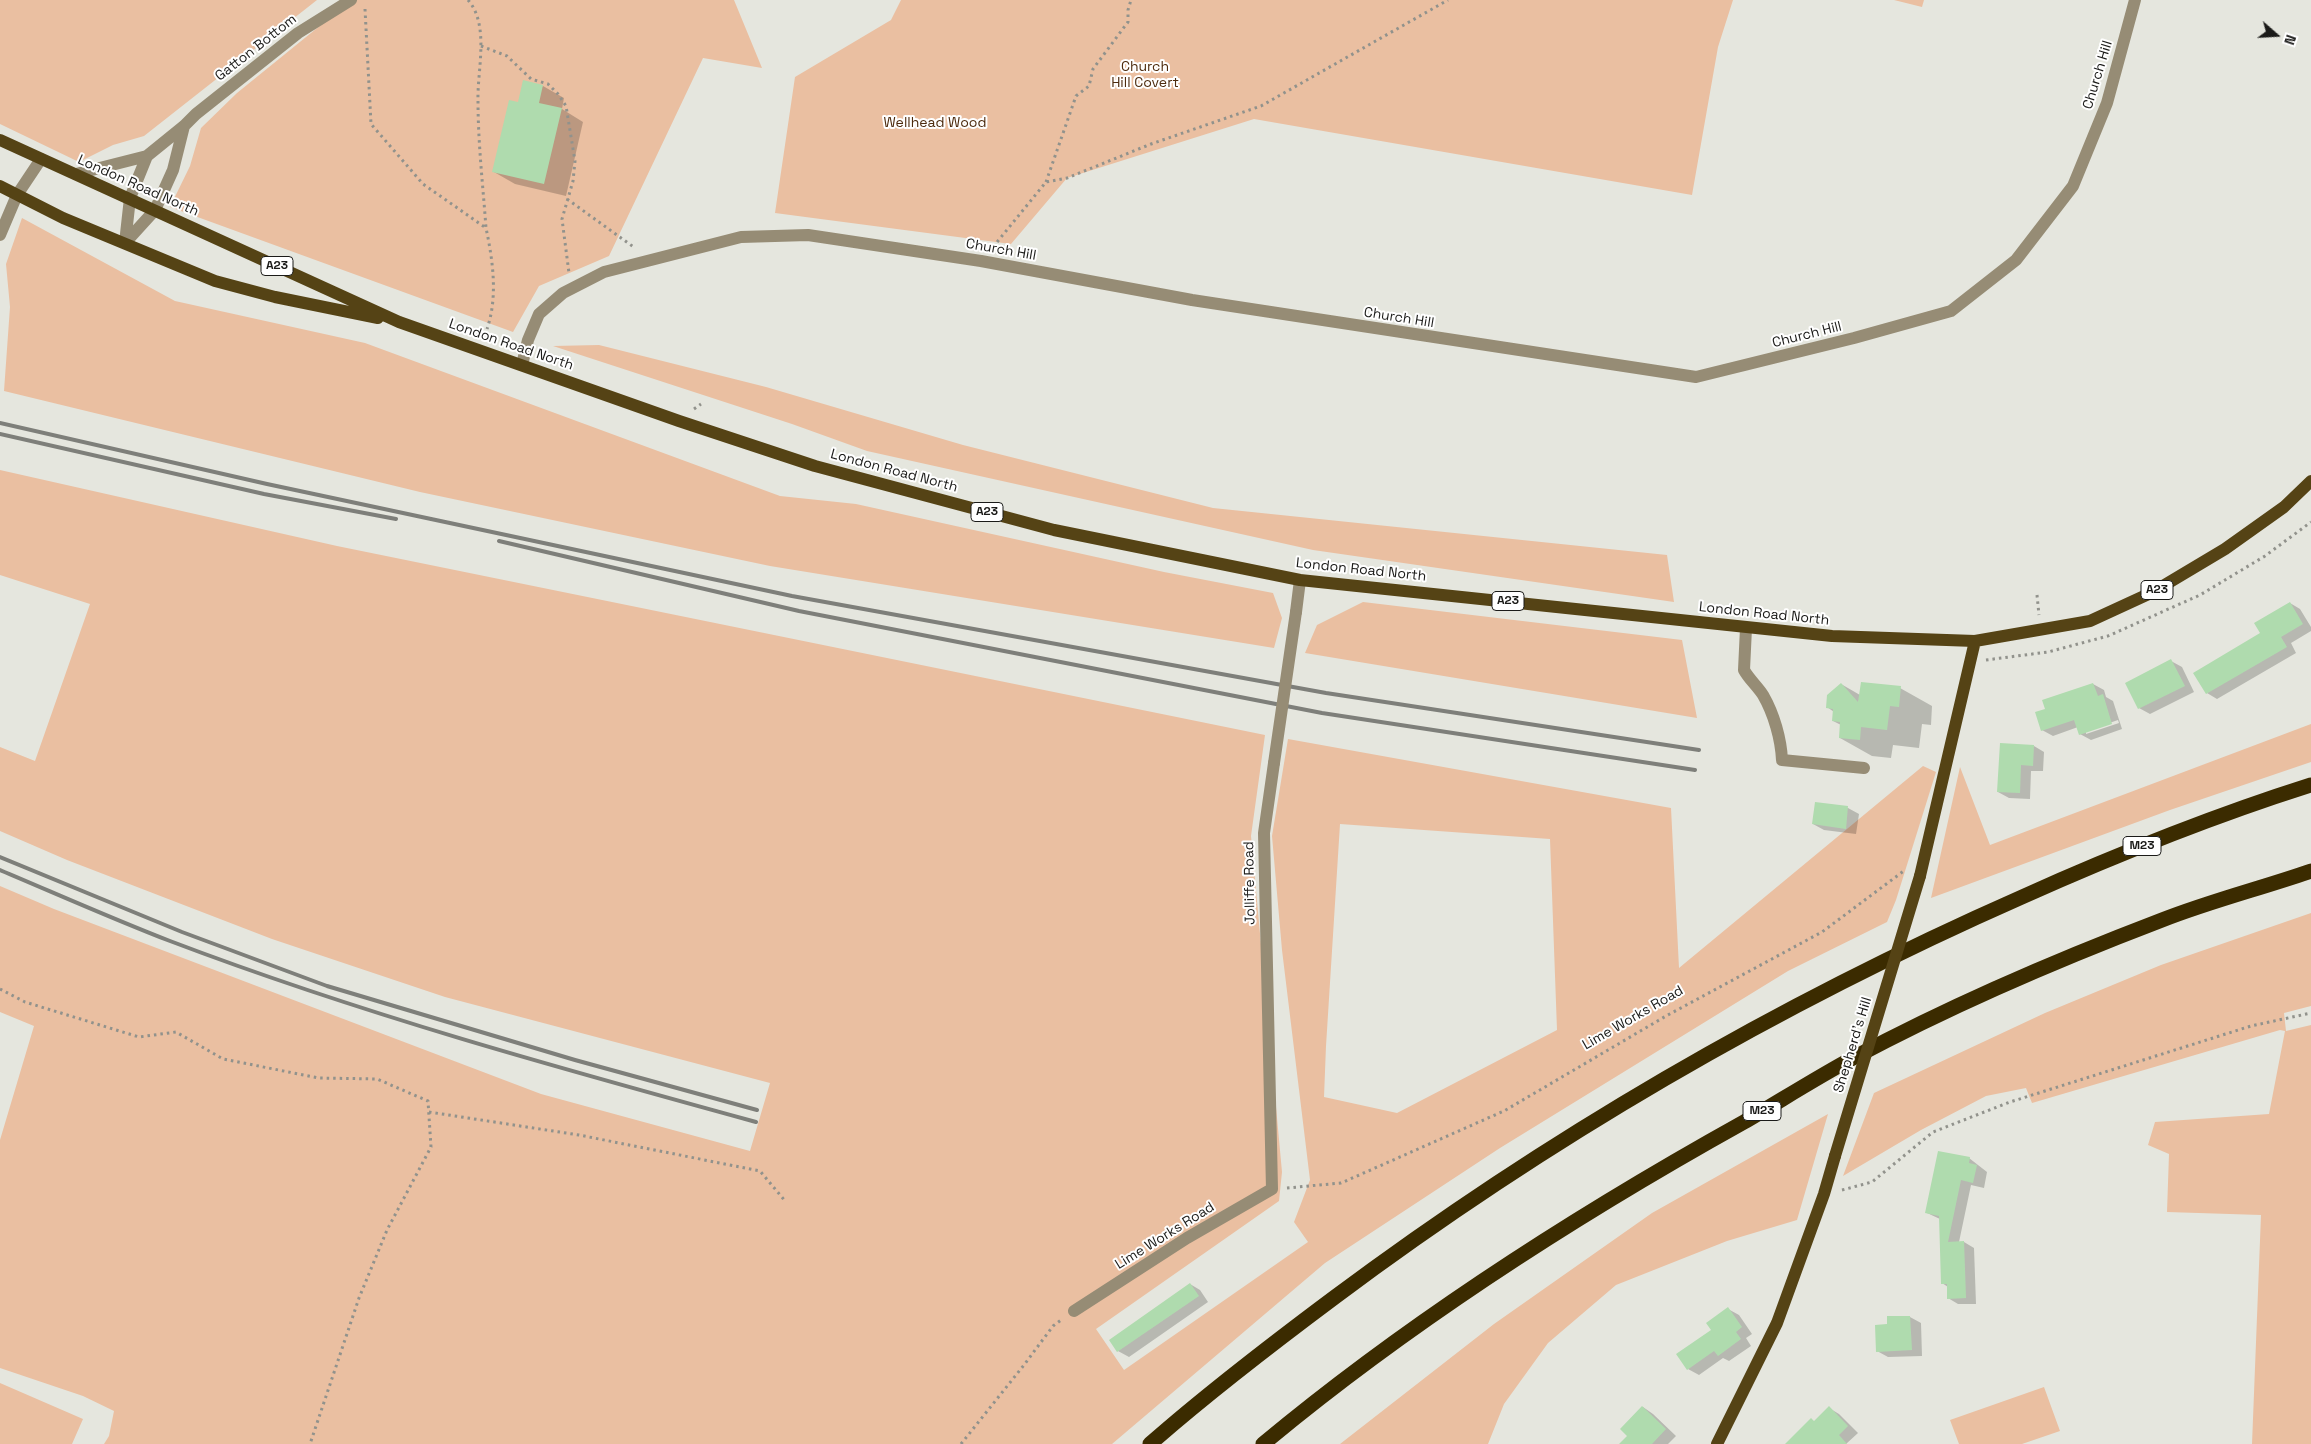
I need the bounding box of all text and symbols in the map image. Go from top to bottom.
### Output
north arrow [2251,10,2301,60]
street label: Gatton Bottom [212,11,300,85]
text: N [2280,33,2300,47]
street label: Church Hill [2080,39,2116,111]
park label: Church Hill Covert [1111,59,1179,92]
park label: Wellhead Wood [884,115,986,131]
street label: London Road North [75,152,201,220]
street label: Church Hill [965,236,1037,264]
road number: A23 [261,256,293,276]
street label: Church Hill [1363,304,1435,332]
street label: London Road North [446,316,576,374]
street label: Church Hill [1770,318,1844,352]
street label: London Road North [829,446,959,496]
road number: A23 [971,502,1003,522]
street label: London Road North [1295,555,1427,585]
road number: A23 [2141,580,2173,600]
road number: A23 [1492,592,1524,610]
street label: London Road North [1698,599,1830,629]
road number: M23 [2123,836,2161,856]
street label: Jolliffe Road [1241,841,1259,925]
street label: Lime Works Road [1580,982,1686,1054]
street label: Shepherd's Hill [1830,995,1876,1095]
road number: M23 [1743,1102,1781,1120]
street label: Lime Works Road [1112,1199,1218,1273]

